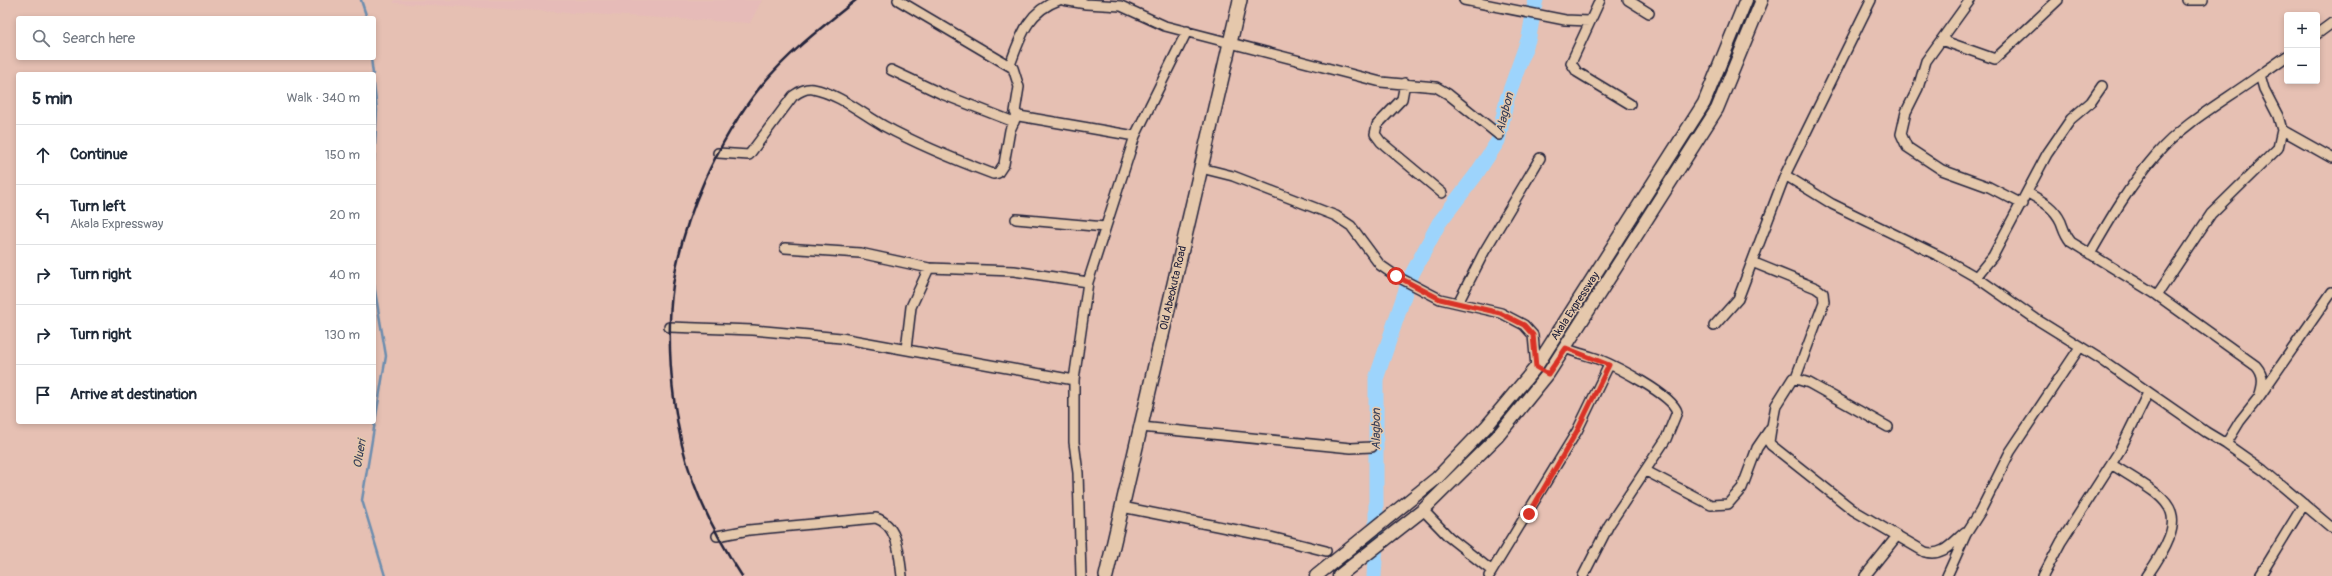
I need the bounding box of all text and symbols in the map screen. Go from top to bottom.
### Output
map controls [2284,12,2320,84]
button: + [2284,12,2320,48]
search box [16,16,376,60]
icon: search [30,27,52,49]
text: Search here [62,29,135,48]
button: − [2284,48,2320,84]
text: 5 min [32,88,72,109]
text: Walk · 340 m [286,90,360,106]
water label: Alagbon [1493,90,1518,135]
icon: ahead [32,144,54,166]
text: Continue [70,145,128,164]
text: 150 m [325,147,360,163]
text: Turn left [70,197,126,216]
icon: left [32,204,54,226]
text: 20 m [329,207,360,223]
text: Akala Expressway [70,216,163,232]
street label: Old Abeokuta Road [1157,245,1189,331]
icon: right [32,264,54,286]
text: Turn right [70,265,131,284]
text: 40 m [329,267,360,283]
route start [1387,267,1405,285]
street label: Akala Expressway [1548,269,1602,343]
icon: right [32,324,54,346]
text: Turn right [70,325,131,344]
text: 130 m [324,327,360,343]
icon: arrive [32,384,54,406]
text: Arrive at destination [70,385,197,404]
water label: Alagbon [1369,407,1384,450]
water label: Olueri [350,437,370,470]
route end [1520,505,1538,523]

